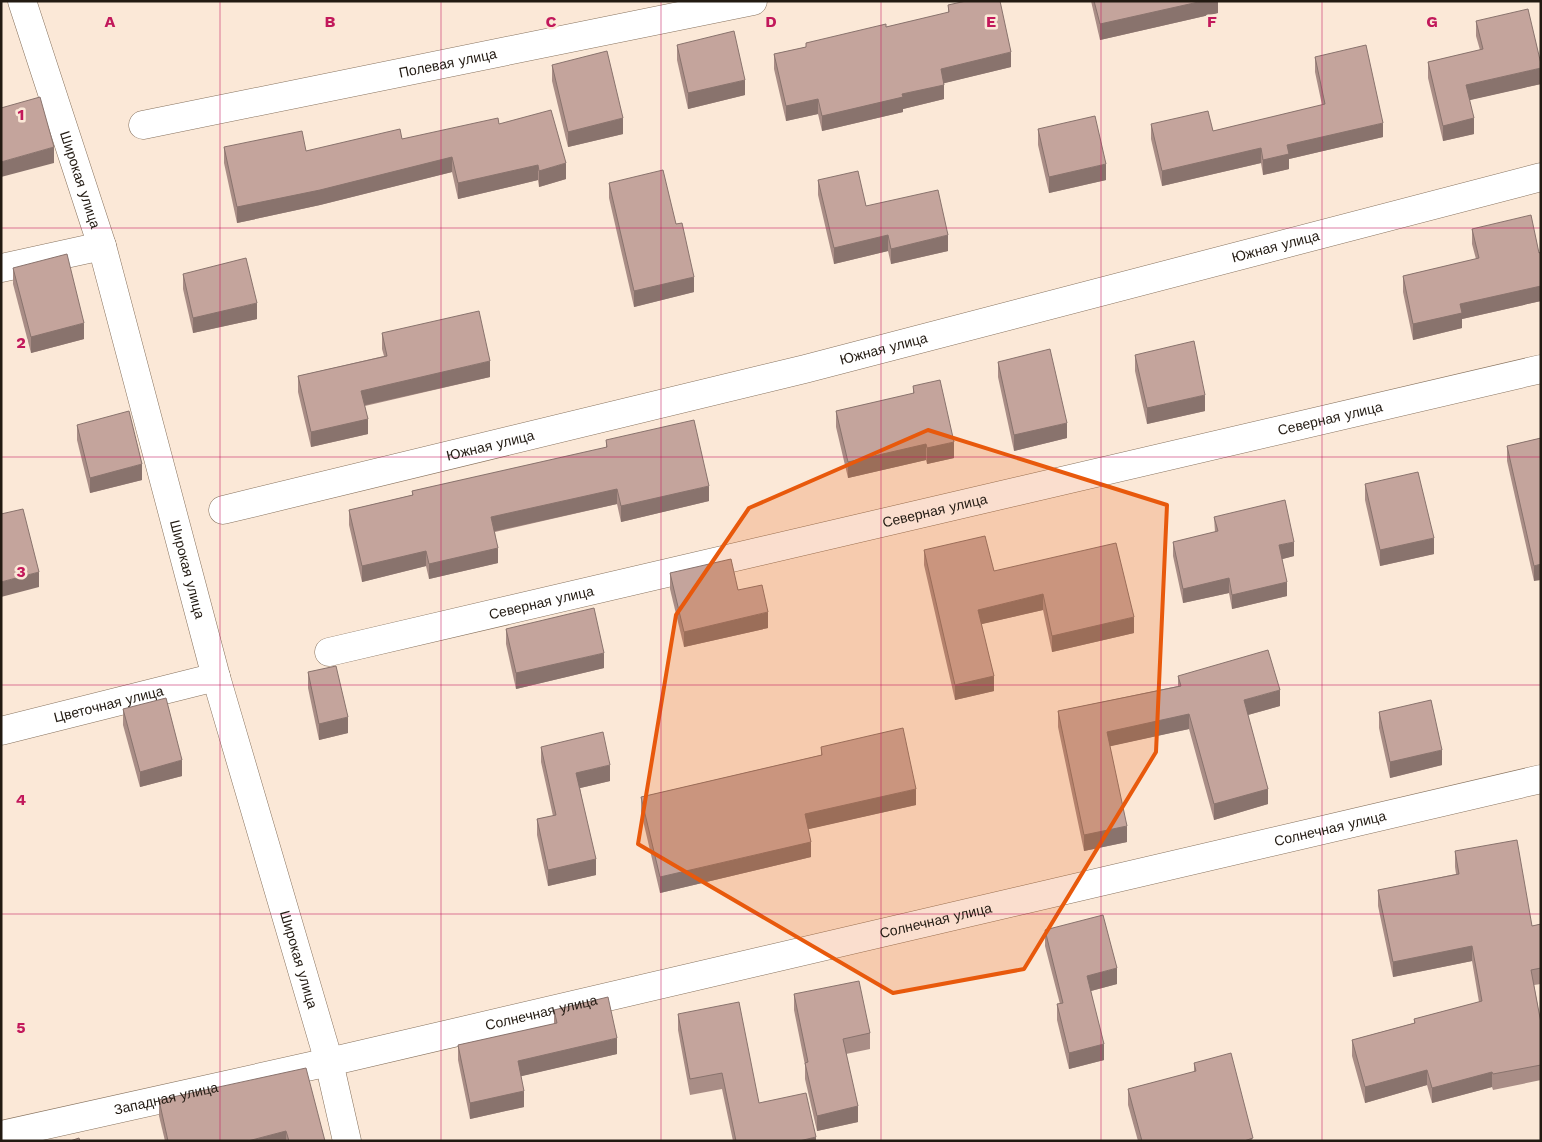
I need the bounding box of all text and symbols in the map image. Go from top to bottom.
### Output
text: A [105,12,116,31]
text: B [325,12,336,31]
text: C [546,12,557,31]
text: D [765,12,777,31]
text: E [986,12,996,31]
text: F [1207,12,1217,31]
text: G [1426,12,1438,31]
street label: Полевая улица [397,45,498,81]
text: 1 [18,105,24,124]
street label: Широкая улица [57,129,104,231]
street label: Южная улица [1230,227,1321,265]
street label: Южная улица [838,329,929,368]
text: 2 [16,333,26,352]
street label: Северная улица [1276,398,1384,438]
street label: Южная улица [445,427,536,464]
street label: Северная улица [881,491,989,531]
street label: Широкая улица [167,518,208,620]
text: 3 [16,562,26,581]
street label: Северная улица [487,582,596,622]
street label: Цветочная улица [52,682,165,725]
text: 4 [16,790,26,809]
street label: Солнечная улица [1272,807,1388,849]
street label: Солнечная улица [878,899,993,941]
street label: Широкая улица [277,909,321,1011]
street label: Солнечная улица [484,992,599,1033]
text: 5 [16,1018,26,1037]
street label: Западная улица [112,1079,220,1118]

